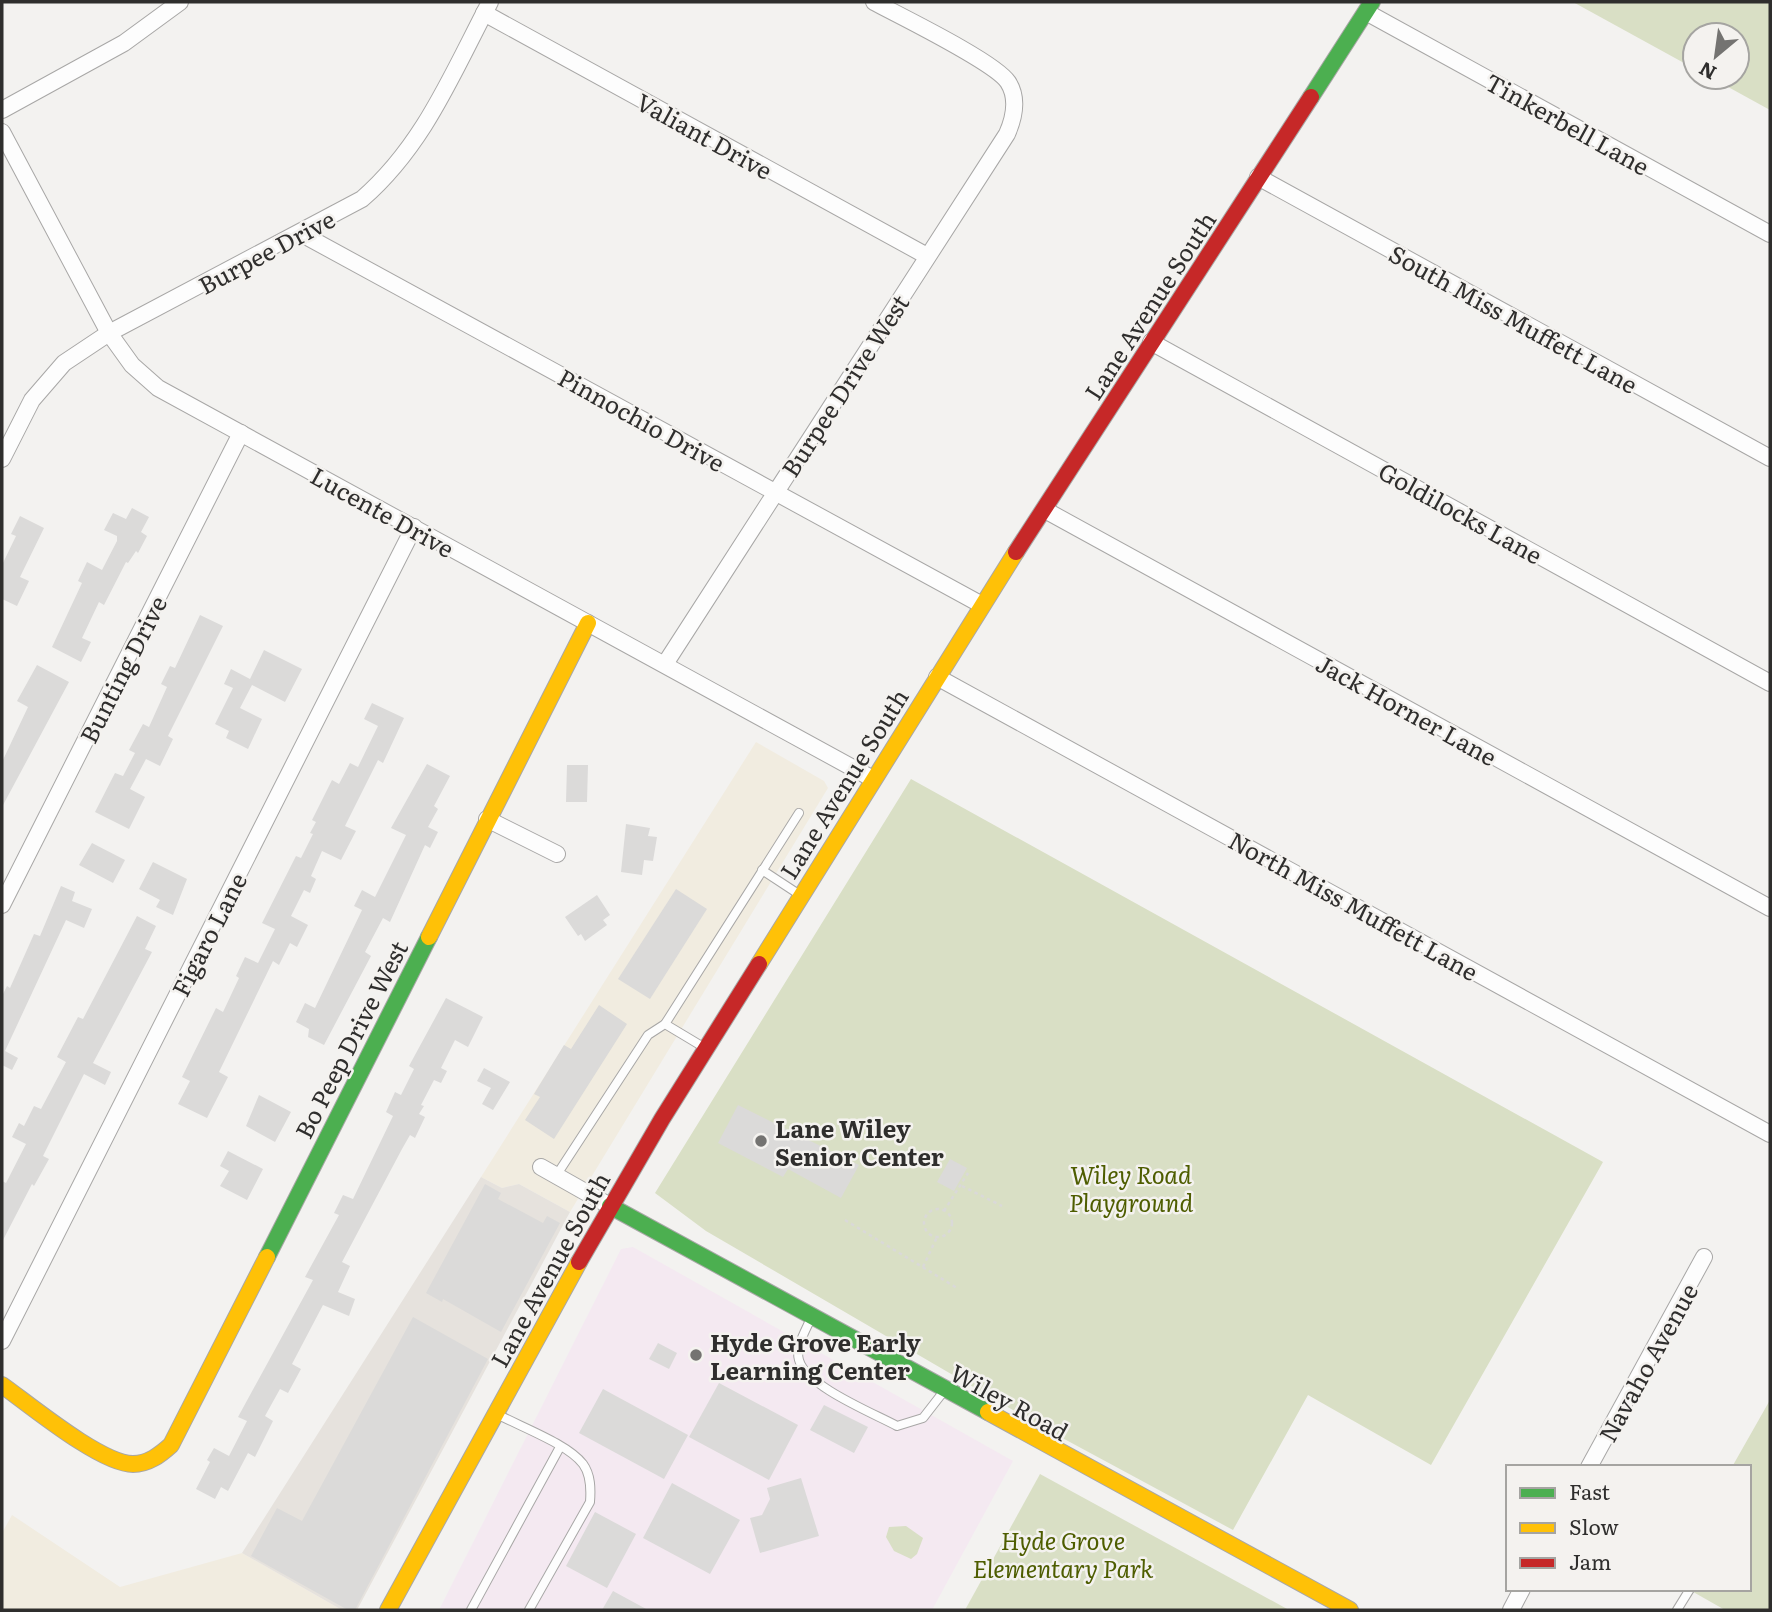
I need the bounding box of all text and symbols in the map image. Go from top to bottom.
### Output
north arrow [1681,21,1751,91]
text: N [1693,56,1721,88]
street label: Tinkerbell Lane [1480,63,1656,183]
street label: Valiant Drive [631,83,779,187]
street label: Burpee Drive [192,200,340,302]
street label: Lane Avenue South [1075,204,1223,406]
street label: South Miss Muffett Lane [1383,235,1645,401]
street label: Burpee Drive West [772,287,916,483]
street label: Pinnochio Drive [552,359,732,479]
street label: Goldilocks Lane [1373,452,1549,572]
street label: Lucente Drive [305,457,461,565]
street label: Bunting Drive [70,589,174,749]
street label: Jack Horner Lane [1310,645,1504,773]
street label: Lane Avenue South [770,681,916,885]
street label: North Miss Muffett Lane [1223,822,1485,988]
street label: Figaro Lane [162,866,254,1002]
street label: Bo Peep Drive West [285,934,415,1144]
place label: Lane Wiley Senior Center [775,1110,944,1173]
marker: Lane Wiley Senior Center [753,1133,769,1149]
park label: Wiley Road Playground [1069,1156,1194,1219]
street label: Lane Avenue South [481,1165,617,1373]
street label: Navaho Avenue [1589,1276,1705,1448]
place label: Hyde Grove Early Learning Center [710,1324,921,1387]
marker: Hyde Grove Early Learning Center [688,1347,704,1363]
street label: Wiley Road [944,1354,1076,1448]
legend [1506,1465,1751,1591]
text: Fast [1569,1475,1610,1506]
text: Slow [1569,1510,1619,1541]
park label: Hyde Grove Elementary Park [972,1522,1154,1585]
text: Jam [1569,1545,1611,1576]

